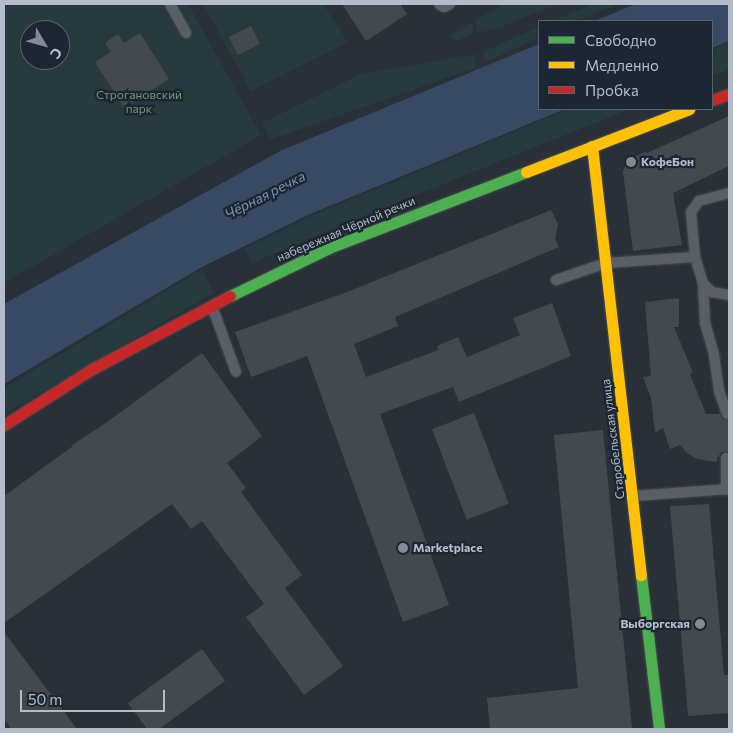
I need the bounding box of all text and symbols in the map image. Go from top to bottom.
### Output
north arrow [20,20,70,70]
legend [538,20,713,110]
text: Свободно [585,31,656,49]
text: С [47,45,66,63]
text: Медленно [585,56,659,74]
text: Пробка [585,81,639,99]
park label: Строгановский парк [96,88,182,116]
place label: КофеБон [641,155,694,169]
marker: КофеБон [625,156,637,168]
water label: Чёрная речка [222,168,308,222]
street label: набережная Чёрной речки [275,193,417,265]
street label: Старобельская улица [598,378,628,500]
place label: Marketplace [413,541,482,555]
marker: Marketplace [397,542,409,554]
place label: Выборгская [620,617,690,631]
marker: Выборгская [694,618,706,630]
scale bar [22,680,168,712]
text: 50 m [28,690,62,708]

